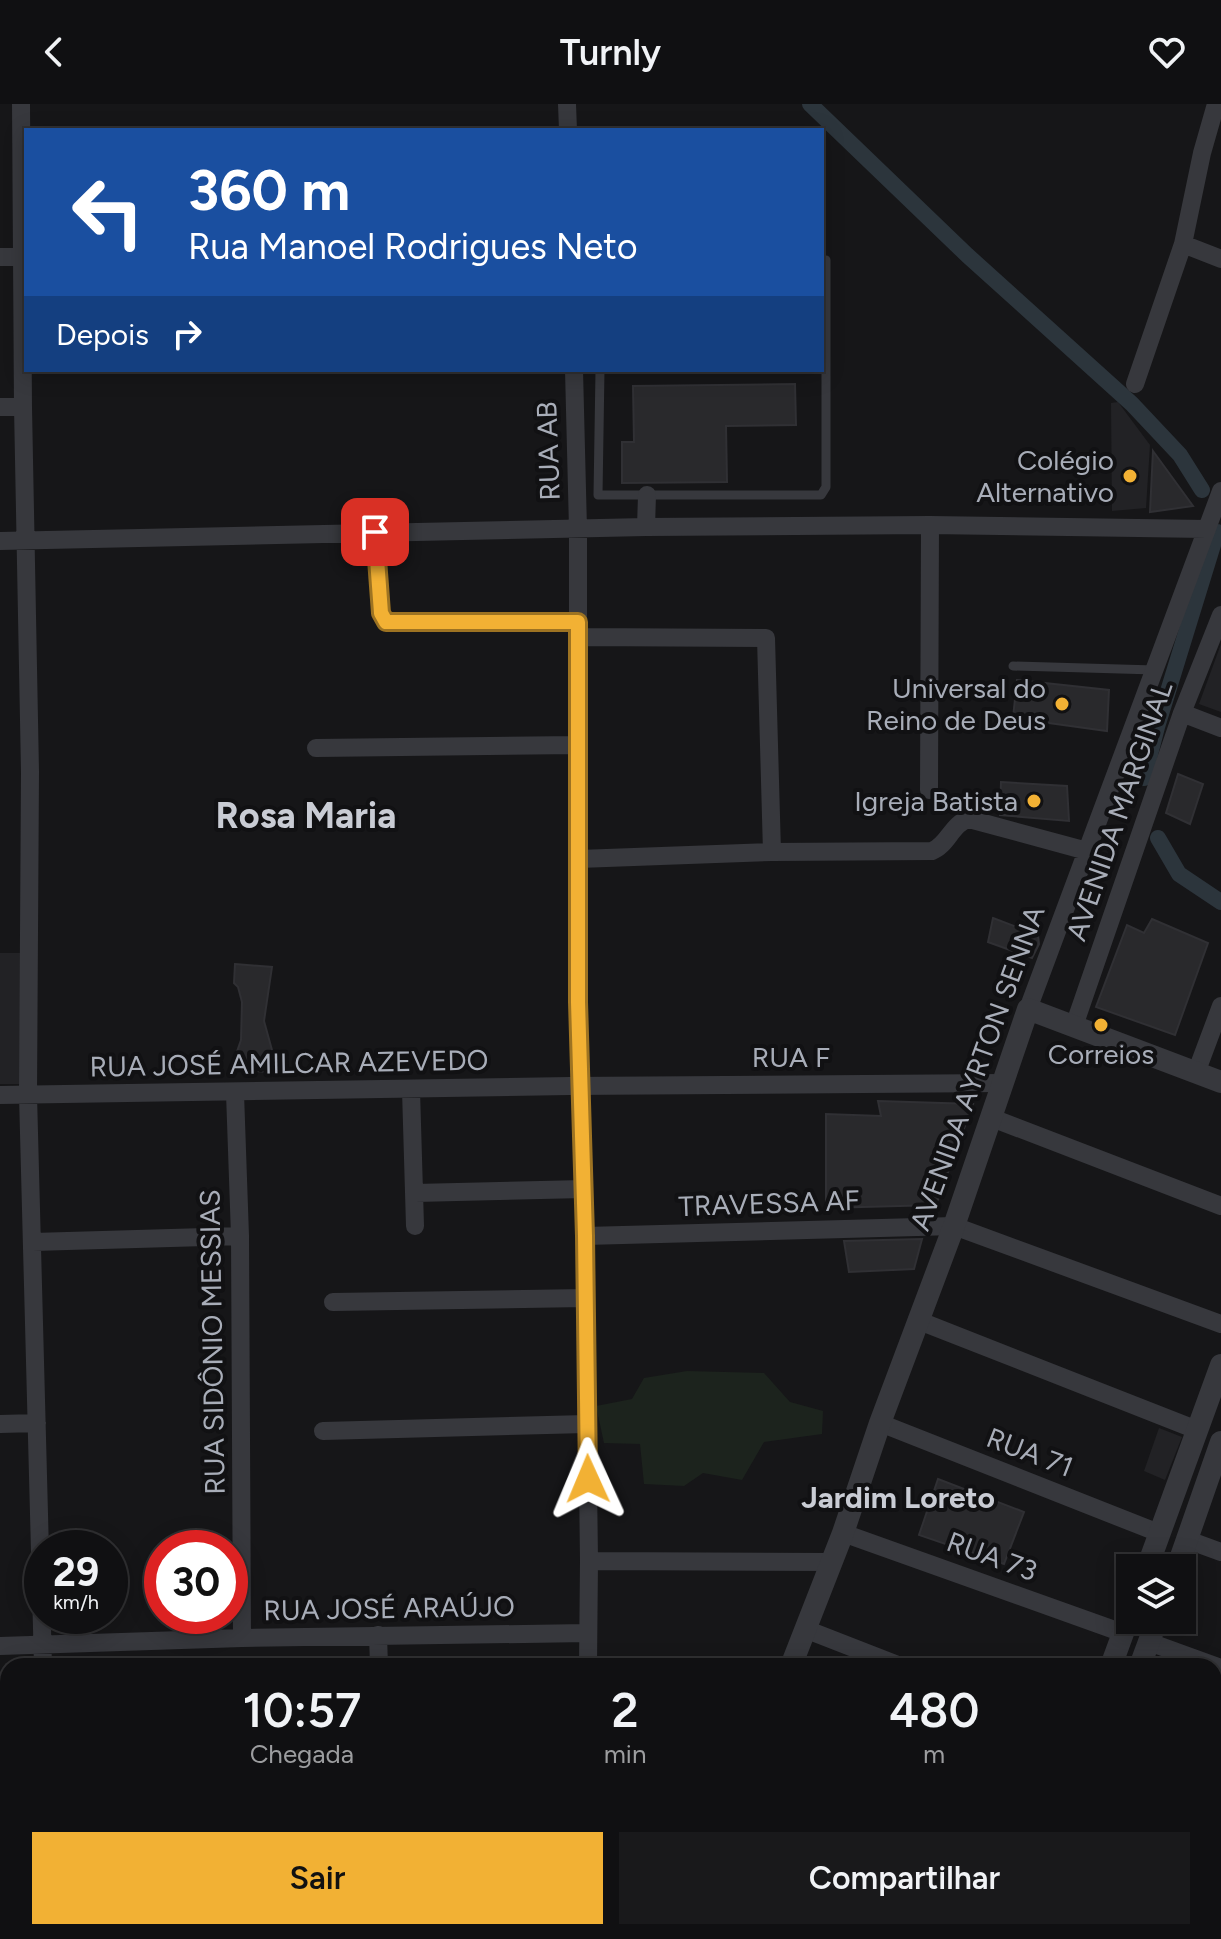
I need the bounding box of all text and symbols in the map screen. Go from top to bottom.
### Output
icon: back [32,30,76,74]
icon: heart [1145,30,1189,74]
text: Turnly [560,31,661,74]
text: 360 m [188,157,350,224]
icon: left [56,160,160,264]
text: Rua Manoel Rodrigues Neto [188,225,638,268]
icon: right [165,312,209,356]
text: Depois [56,316,149,353]
street label: RUA AB [529,401,567,501]
place label: Colégio Alternativo [976,443,1114,509]
marker: Colégio Alternativo [1121,467,1139,485]
pin [341,498,409,566]
icon: arrive [353,510,397,554]
place label: Universal do Reino de Deus [866,671,1046,737]
street label: AVENIDA MARGINAL [1059,677,1179,945]
marker: Universal do Reino de Deus [1053,695,1071,713]
place label: Igreja Batista [854,784,1018,818]
marker: Igreja Batista [1025,792,1043,810]
district label: Rosa Maria [216,794,396,837]
street label: AVENIDA AYRTON SENNA [902,901,1052,1235]
marker: Correios [1092,1016,1110,1034]
place label: Correios [1048,1037,1154,1071]
street label: RUA F [752,1040,830,1074]
street label: RUA JOSÉ AMILCAR AZEVEDO [89,1043,489,1083]
street label: TRAVESSA AF [678,1183,860,1223]
street label: RUA SIDÔNIO MESSIAS [192,1189,232,1495]
street label: RUA 71 [982,1420,1078,1484]
position arrow [546,1437,630,1521]
district label: Jardim Loreto [801,1479,995,1516]
street label: RUA 73 [942,1524,1042,1588]
speed limit sign: 30 [144,1530,248,1634]
text: 29 [53,1548,99,1596]
map controls [1116,1554,1196,1634]
button: layers [1116,1554,1196,1634]
street label: RUA JOSÉ ARAÚJO [263,1589,515,1627]
text: km/h [53,1590,99,1614]
text: 10:57 [243,1681,361,1739]
text: 2 [611,1681,639,1739]
text: 480 [889,1681,979,1739]
text: Chegada [250,1738,354,1770]
text: min [604,1738,646,1770]
text: m [923,1738,945,1770]
button: Sair [32,1832,603,1924]
button: Compartilhar [619,1832,1190,1924]

